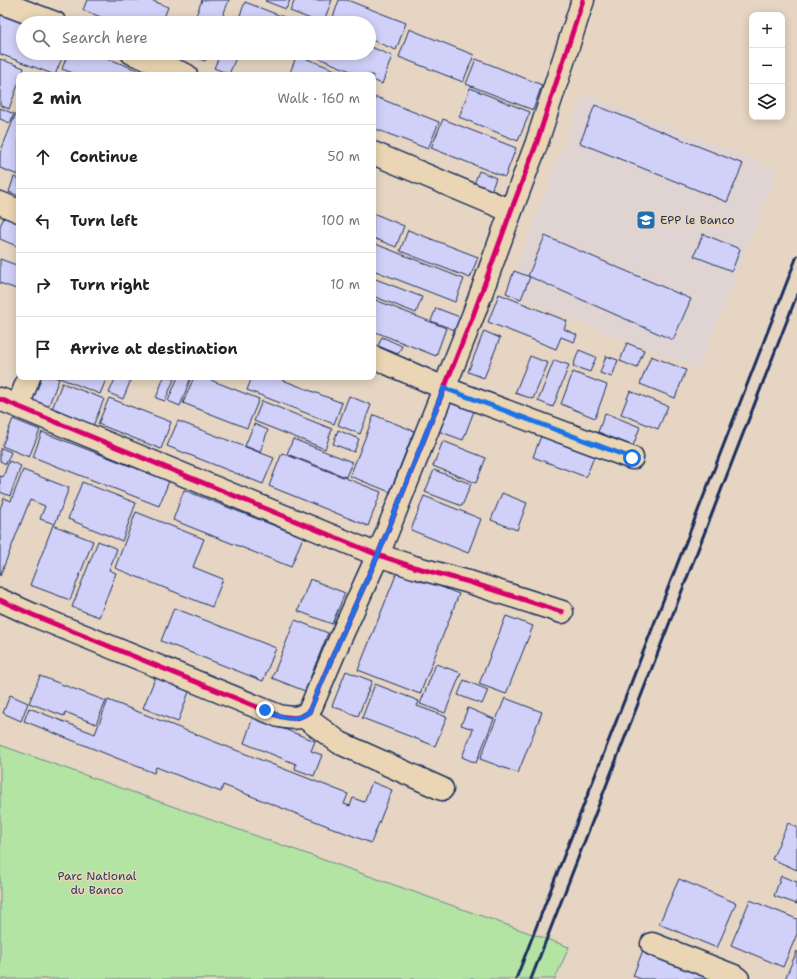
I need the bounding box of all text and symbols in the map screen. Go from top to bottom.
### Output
map controls [749,12,785,120]
button: + [749,12,785,48]
search box [16,16,376,60]
icon: search [30,27,52,49]
text: Search here [62,28,148,48]
button: − [749,48,785,84]
button: layers [749,84,785,120]
text: 2 min [32,87,82,109]
text: Walk · 160 m [278,90,360,107]
icon: ahead [32,146,54,168]
text: Continue [70,147,138,167]
text: 50 m [327,148,360,165]
school or university icon: EPP le Banco [635,209,657,231]
icon: left [32,210,54,232]
text: Turn left [70,211,138,231]
text: 100 m [321,212,360,229]
place label: EPP le Banco [660,212,734,228]
icon: right [32,274,54,296]
text: Turn right [70,275,150,295]
text: 10 m [330,276,360,293]
icon: arrive [32,338,54,360]
text: Arrive at destination [70,339,238,359]
route start [623,449,641,467]
route end [256,701,274,719]
park label: Parc National du Banco [58,868,137,898]

